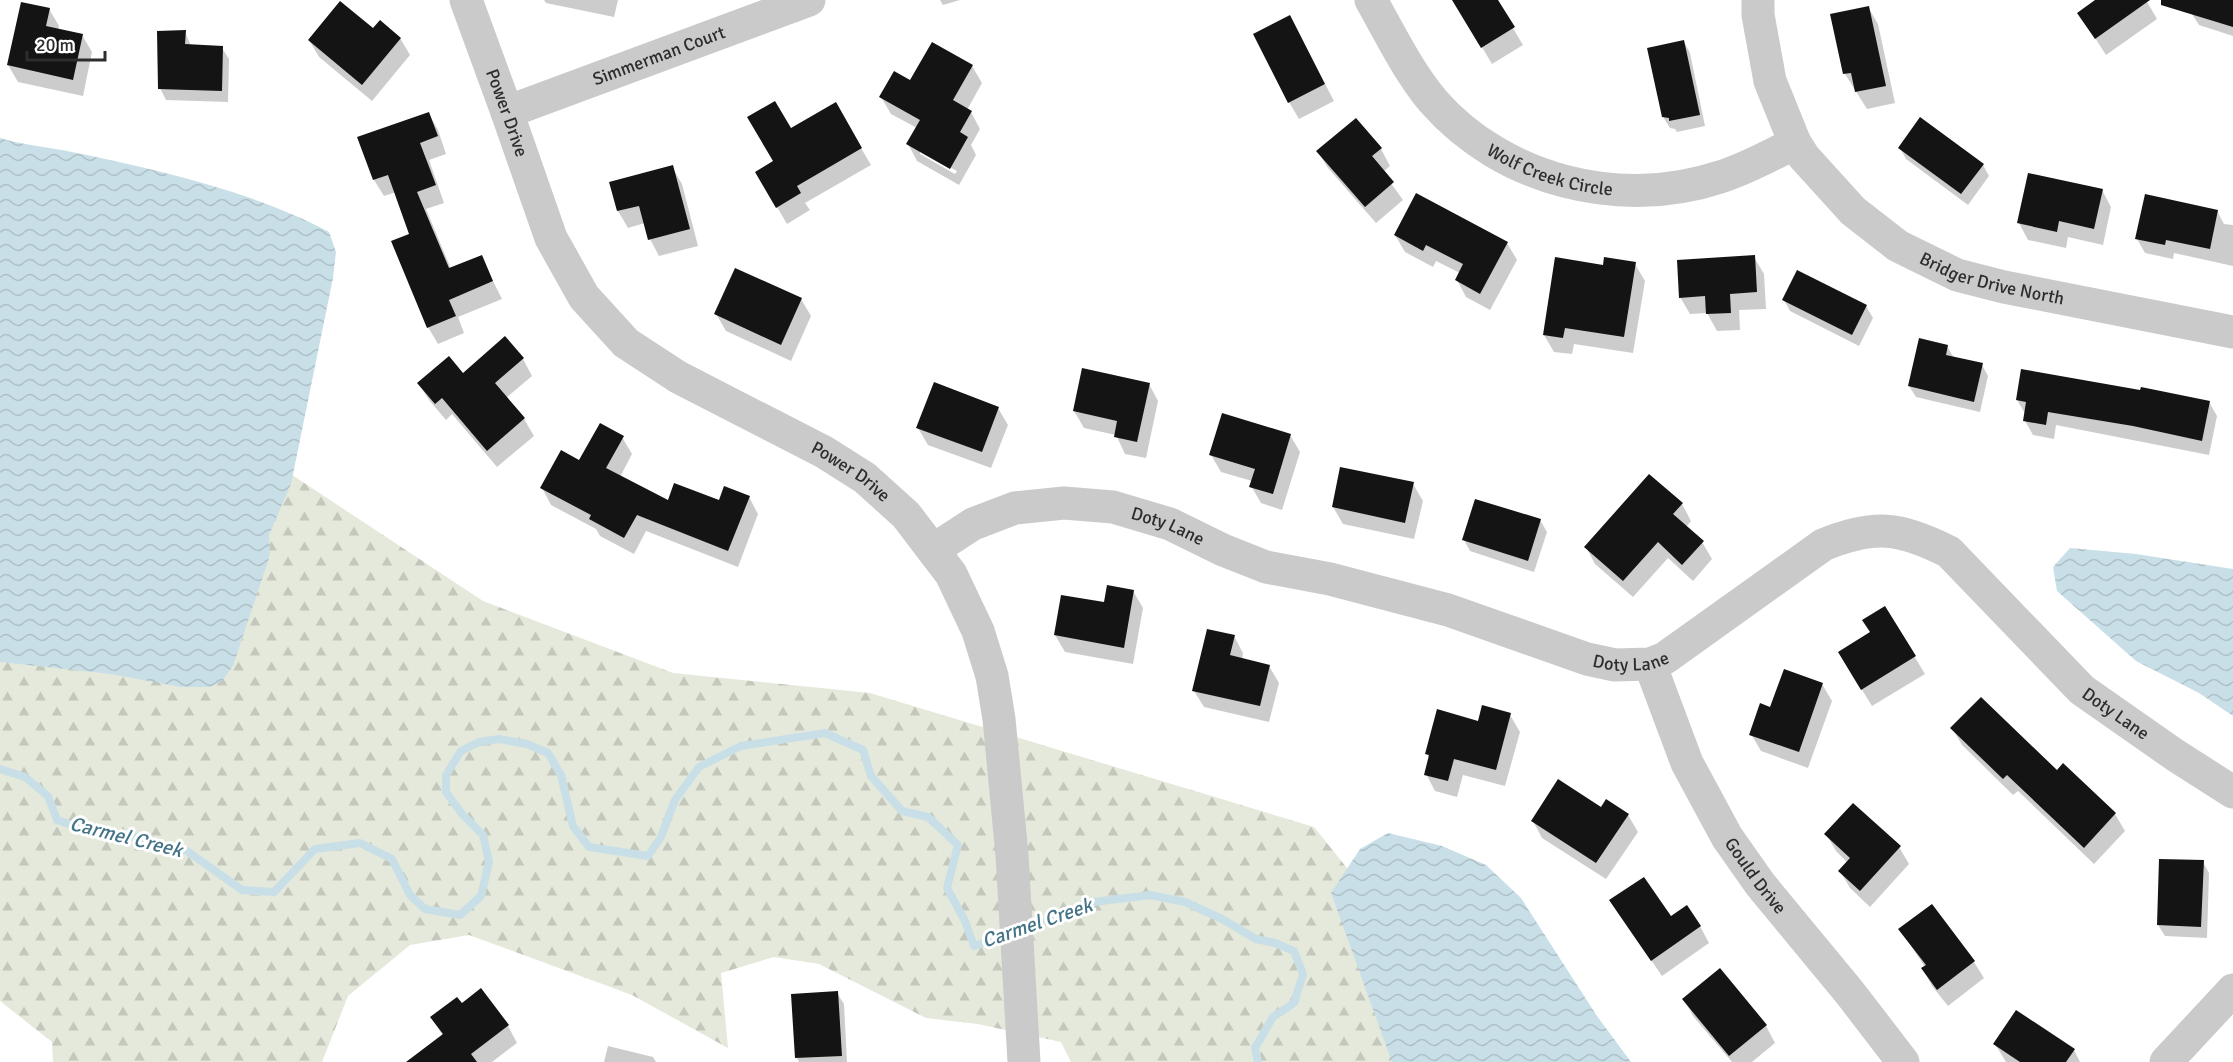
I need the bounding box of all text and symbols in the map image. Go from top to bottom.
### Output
street label: Simmerman Court [590,21,728,90]
scale bar [27,24,105,62]
text: 20 m [36,34,74,56]
street label: Power Drive [481,66,533,160]
street label: Wolf Creek Circle [1483,139,1614,200]
street label: Bridger Drive North [1916,247,2066,310]
street label: Power Drive [808,436,895,507]
street label: Doty Lane [1129,502,1208,550]
street label: Doty Lane [1591,647,1672,676]
street label: Doty Lane [2078,683,2154,745]
water label: Carmel Creek [67,811,187,863]
street label: Gould Drive [1720,833,1791,919]
water label: Carmel Creek [979,892,1097,954]

